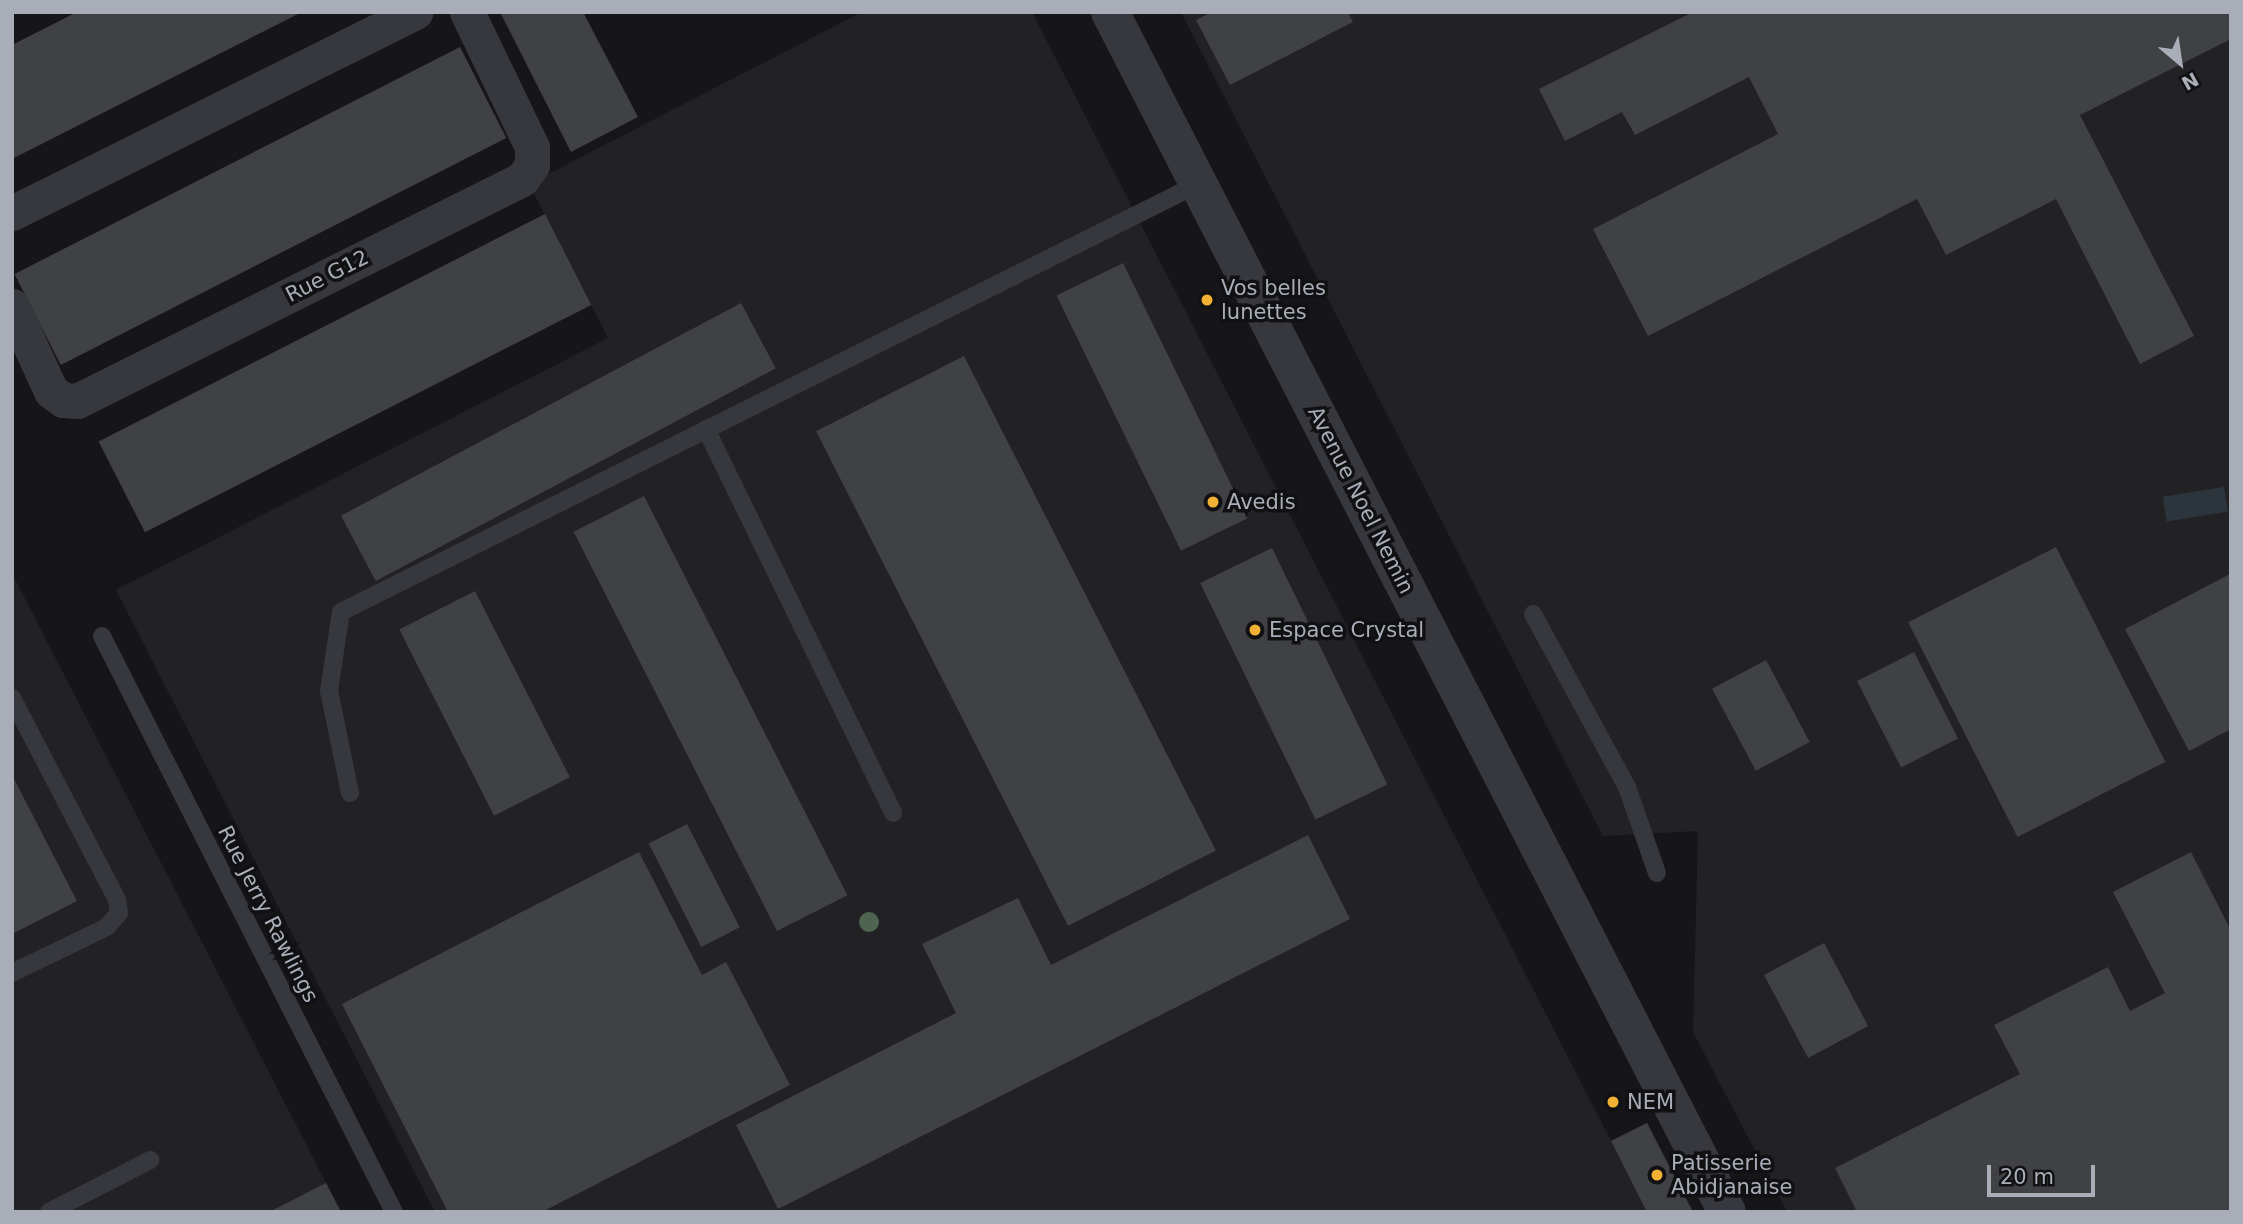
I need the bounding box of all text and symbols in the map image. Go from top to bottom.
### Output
north arrow [2145,28,2215,98]
text: N [2178,68,2202,95]
street label: Rue G12 [281,244,373,308]
place label: Vos belles lunettes [1221,275,1326,325]
marker: Vos belles lunettes [1199,292,1215,308]
street label: Avenue Noel Nemin [1303,402,1419,598]
place label: Avedis [1227,489,1296,515]
marker: Avedis [1205,494,1221,510]
place label: Espace Crystal [1269,617,1424,643]
marker: Espace Crystal [1247,622,1263,638]
street label: Rue Jerry Rawlings [212,821,324,1007]
place label: NEM [1627,1089,1674,1115]
marker: NEM [1605,1094,1621,1110]
place label: Patisserie Abidjanaise [1671,1150,1792,1200]
scale bar [1991,1150,2100,1194]
text: 20 m [2000,1165,2054,1189]
marker: Patisserie Abidjanaise [1649,1167,1665,1183]

